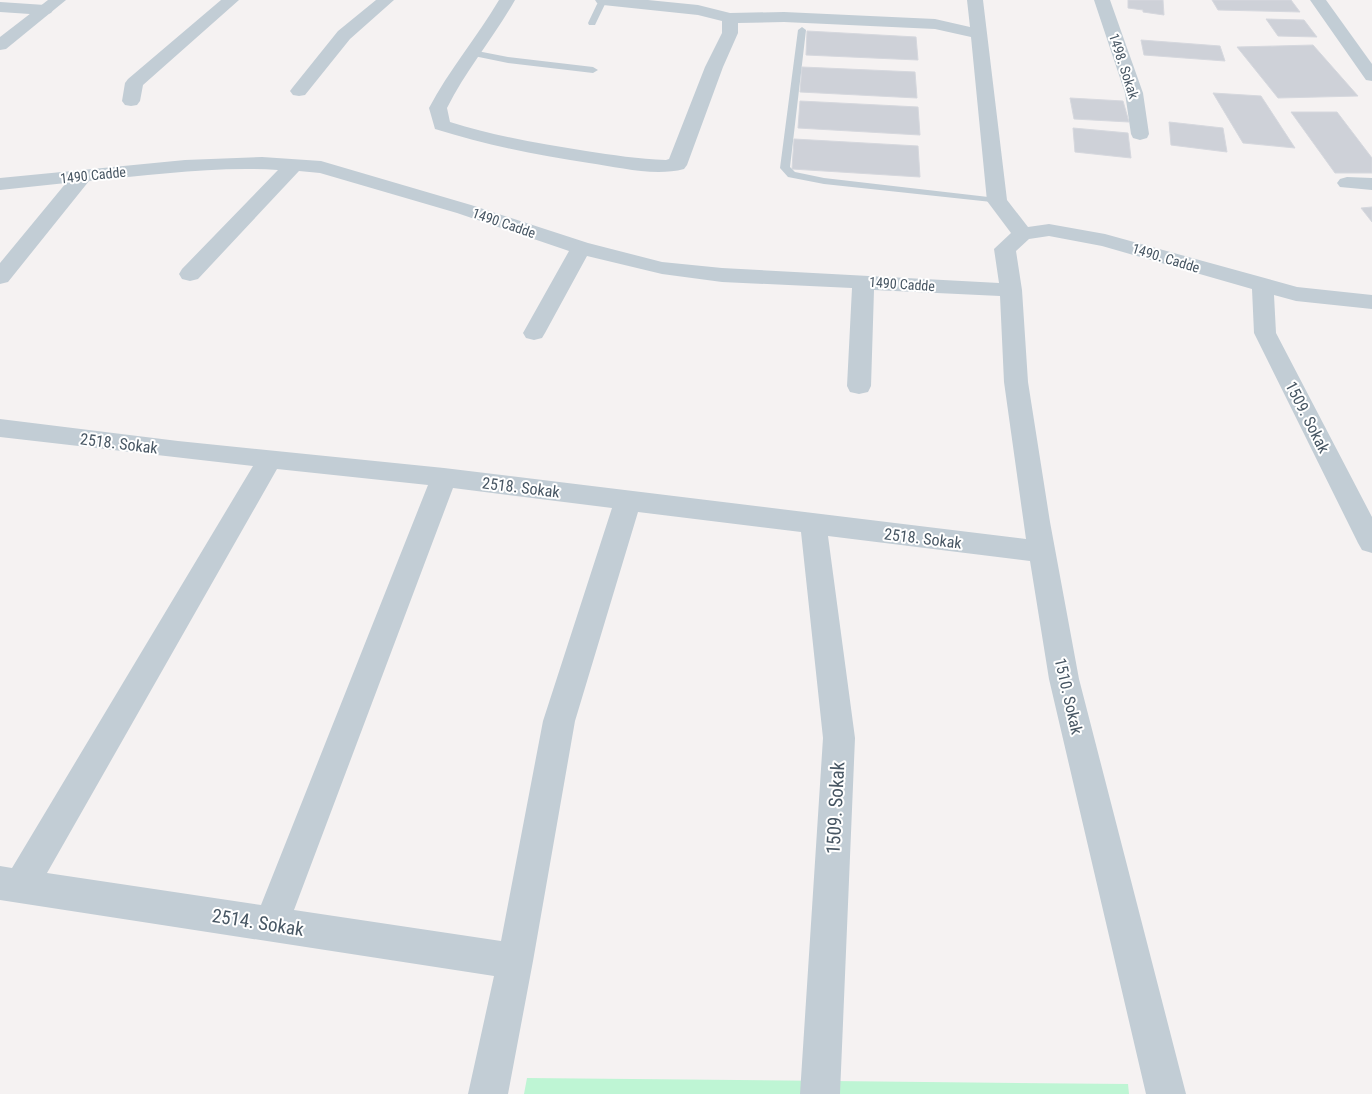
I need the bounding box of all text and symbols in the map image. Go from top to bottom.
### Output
street label: 1498. Sokak [1106,31,1142,102]
street label: 1490 Cadde [59,164,127,186]
street label: 1490 Cadde [470,205,538,241]
street label: 1490. Cadde [1130,240,1202,276]
street label: 1490 Cadde [869,274,936,294]
street label: 1509. Sokak [1281,378,1334,457]
street label: 2518. Sokak [79,429,160,458]
street label: 2518. Sokak [481,473,562,502]
street label: 2518. Sokak [883,524,964,553]
street label: 1510. Sokak [1050,656,1087,737]
street label: 1509. Sokak [822,761,849,855]
street label: 2514. Sokak [210,904,306,941]

